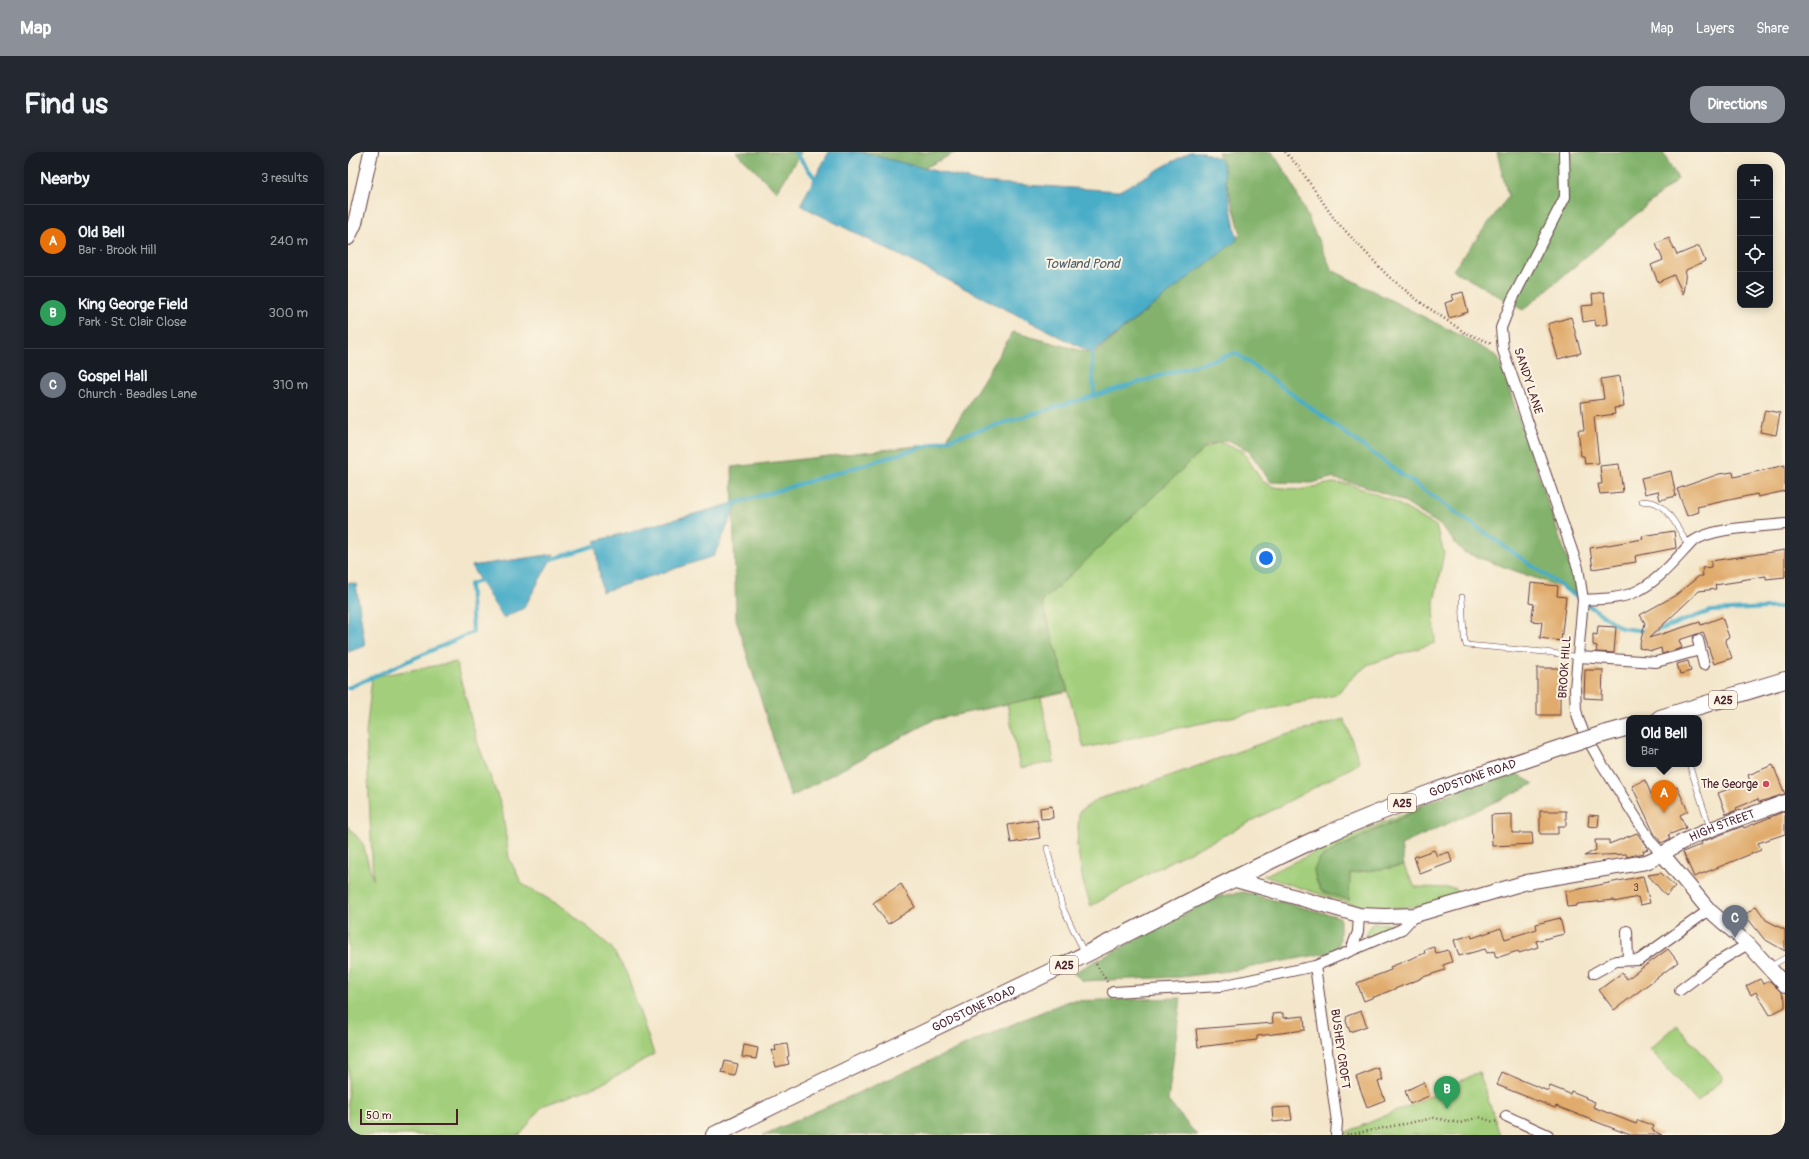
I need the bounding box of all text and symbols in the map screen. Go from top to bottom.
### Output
text: Map [20,16,51,40]
text: Map [1651,20,1674,37]
text: Layers [1696,20,1734,37]
text: Share [1756,20,1789,37]
button: Directions [1690,86,1785,123]
text: Find us [24,87,108,122]
map controls [1737,164,1773,308]
button: + [1737,164,1773,200]
text: Nearby [40,168,89,189]
text: 3 results [261,170,308,186]
button: − [1737,200,1773,236]
text: Old Bell [78,223,125,242]
text: A [49,233,57,249]
text: 240 m [270,233,308,249]
button: locate [1737,236,1773,272]
text: Bar · Brook Hill [78,242,157,258]
water label: Towland Pond [1044,256,1121,272]
button: layers [1737,272,1773,308]
text: King George Field [78,295,188,314]
text: B [49,305,57,321]
text: 300 m [269,305,308,321]
text: Park · St. Clair Close [78,314,186,330]
street label: SANDY LANE [1510,346,1546,416]
text: Gospel Hall [78,367,148,386]
text: C [49,377,57,393]
text: 310 m [272,377,308,393]
text: Church · Beadles Lane [78,386,197,402]
your location [1256,548,1276,568]
street label: BROOK HILL [1555,635,1575,699]
road number: A25 [1709,691,1737,709]
popup [1626,715,1702,767]
text: Old Bell [1641,724,1687,743]
text: Bar [1641,743,1659,759]
street label: GODSTONE ROAD [1427,756,1519,800]
place label: The George [1701,777,1758,792]
marker: The George [1761,779,1771,789]
pin: A [1651,780,1677,813]
road number: A25 [1388,794,1416,812]
street label: HIGH STREET [1687,806,1757,845]
house number: 3 [1633,882,1639,894]
pin: C [1722,905,1748,938]
road number: A25 [1050,956,1078,974]
street label: GODSTONE ROAD [929,982,1019,1035]
street label: BUSHEY CROFT [1327,1008,1353,1090]
pin: B [1434,1076,1460,1109]
scale bar [360,1107,458,1126]
text: 50 m [366,1109,392,1122]

